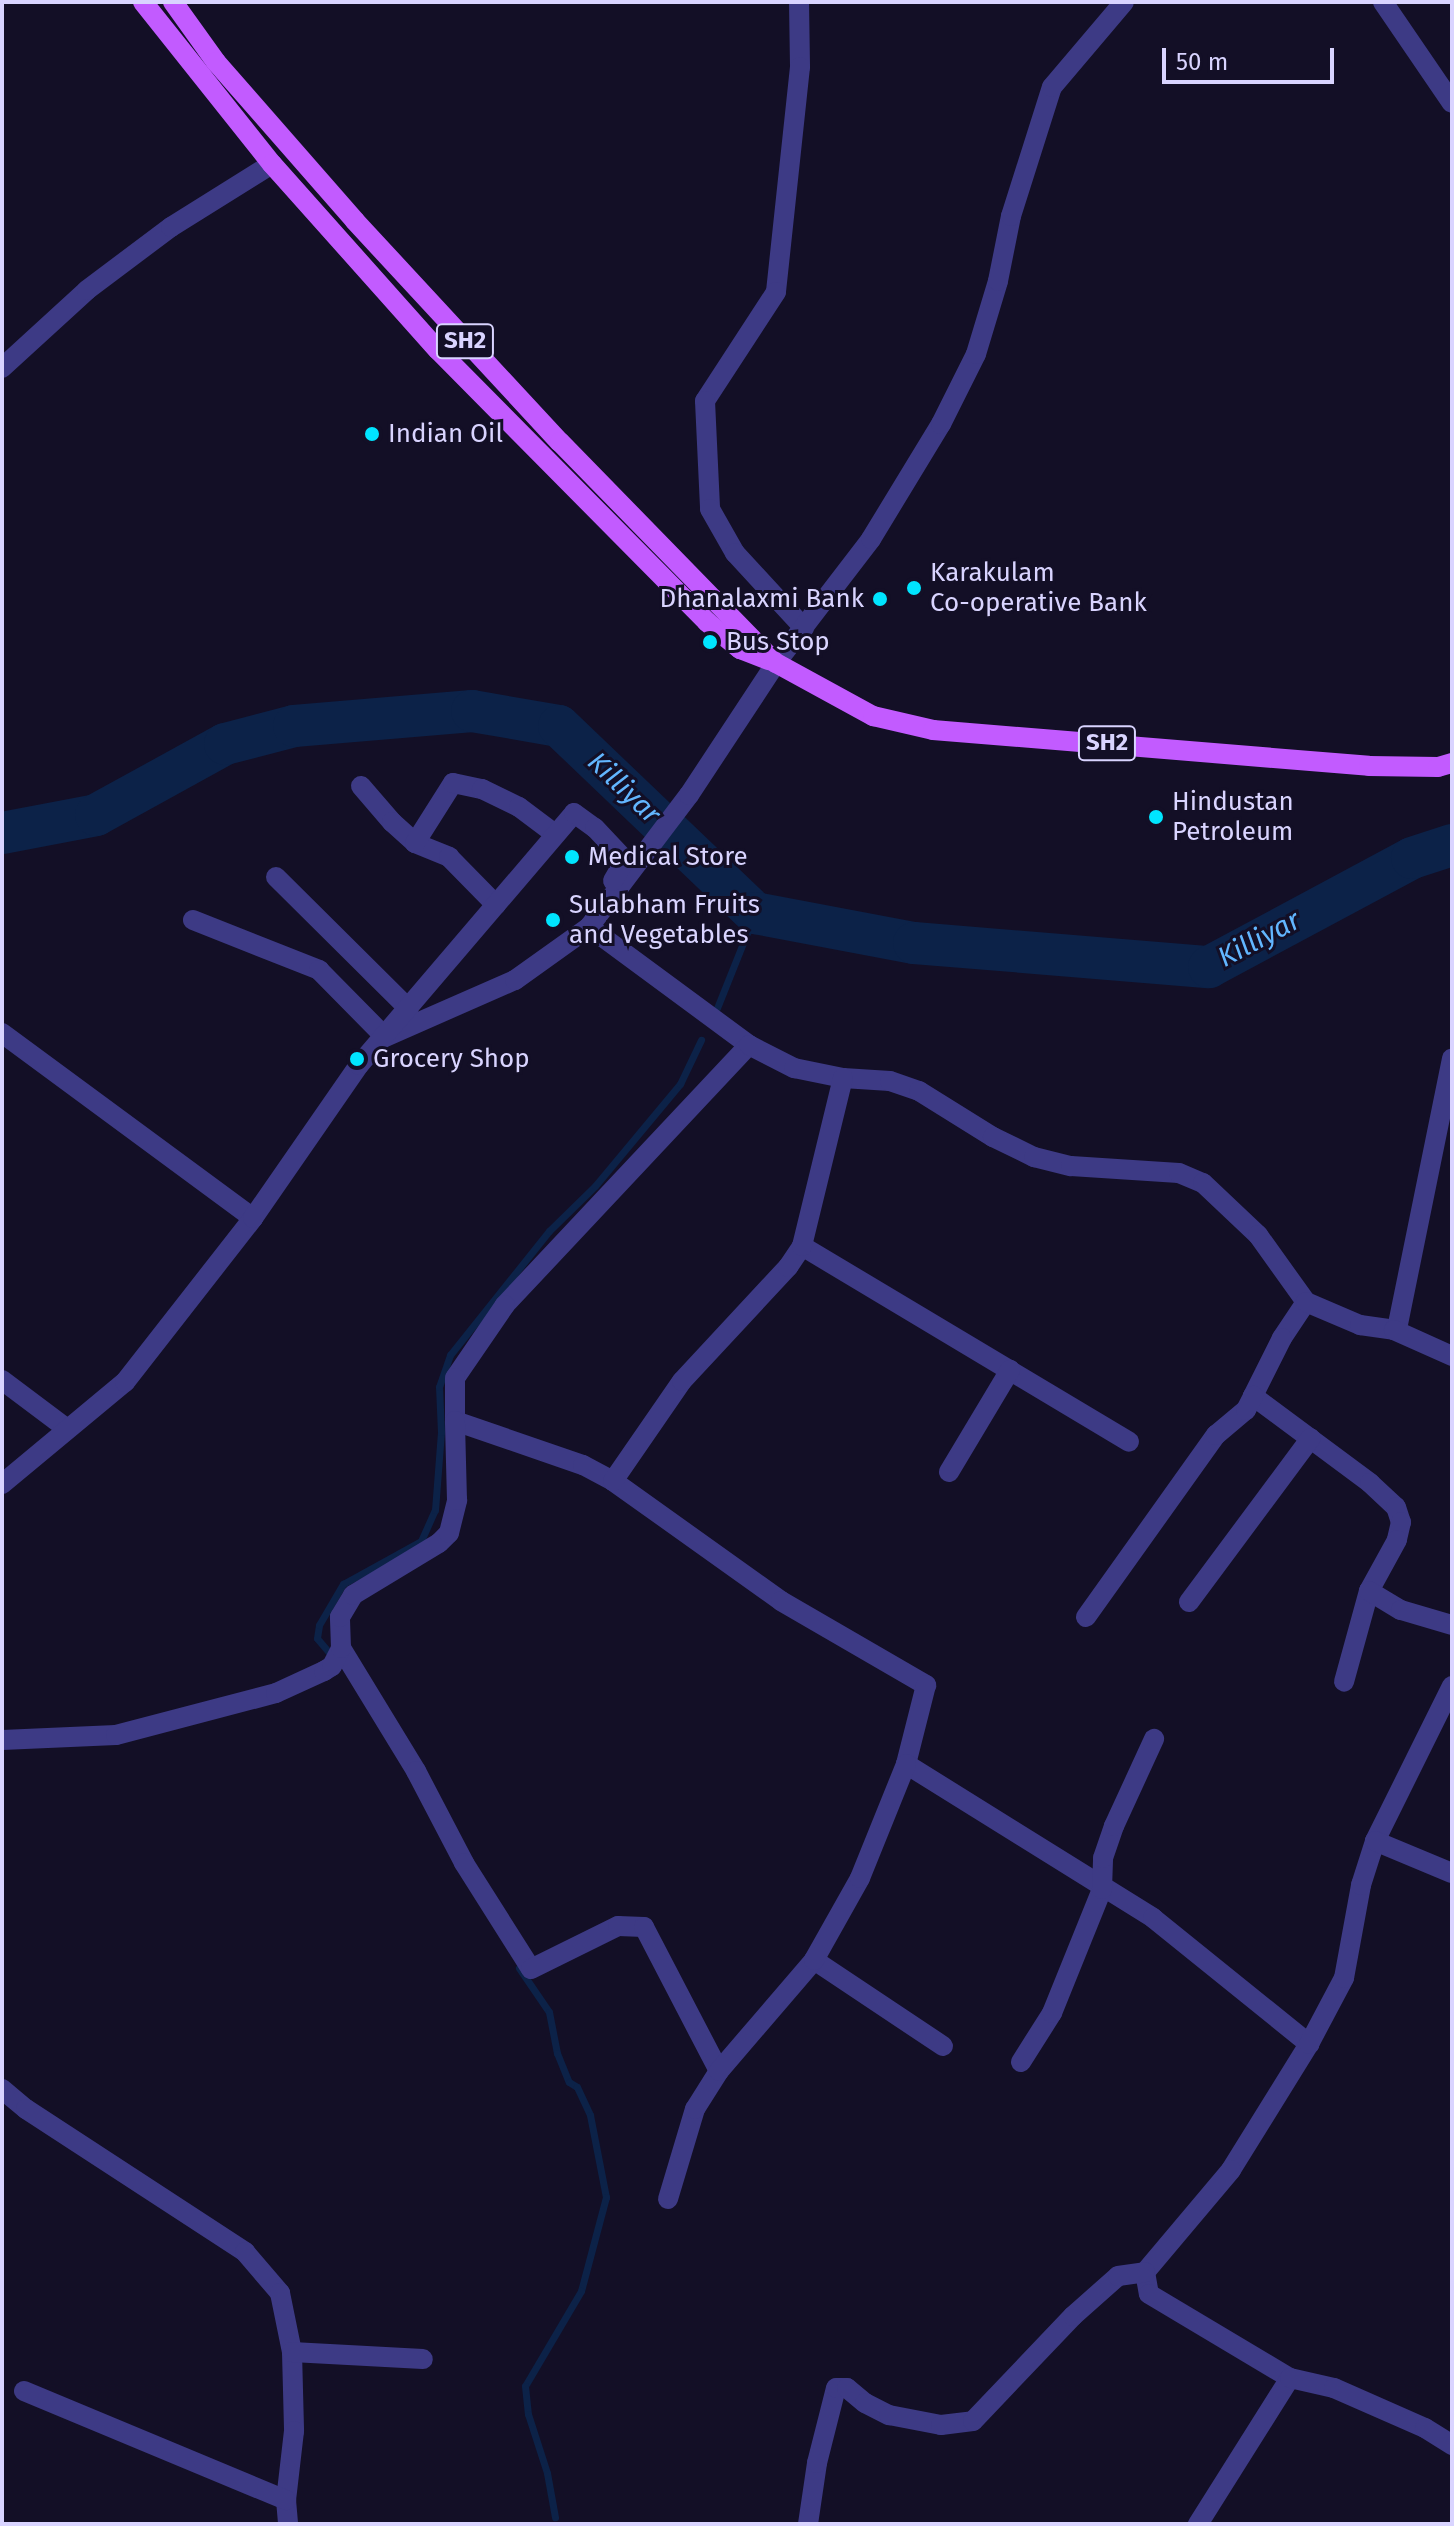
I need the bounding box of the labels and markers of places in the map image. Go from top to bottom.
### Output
place label: Indian Oil [388,418,503,450]
marker: Indian Oil [363,425,381,443]
place label: Karakulam Co-operative Bank [930,557,1147,618]
marker: Karakulam Co-operative Bank [905,579,923,597]
place label: Dhanalaxmi Bank [660,583,864,615]
marker: Dhanalaxmi Bank [871,590,889,608]
place label: Bus Stop [726,626,830,658]
marker: Bus Stop [701,633,719,651]
place label: Hindustan Petroleum [1172,786,1294,848]
marker: Hindustan Petroleum [1147,808,1165,826]
place label: Medical Store [588,841,748,873]
marker: Medical Store [563,848,581,866]
place label: Sulabham Fruits and Vegetables [569,889,760,950]
marker: Sulabham Fruits and Vegetables [544,911,562,929]
place label: Grocery Shop [373,1043,530,1075]
marker: Grocery Shop [348,1050,366,1068]

